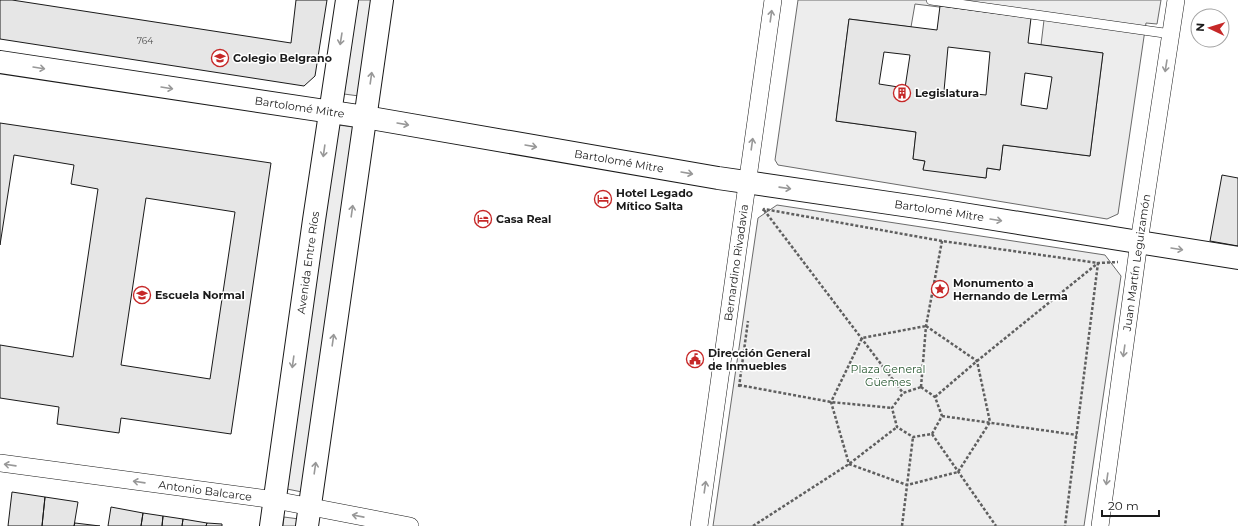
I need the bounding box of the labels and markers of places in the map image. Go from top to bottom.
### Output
school or university icon: Colegio Belgrano [210,48,230,68]
place label: Colegio Belgrano [233,51,332,65]
building icon: Legislatura [892,83,912,103]
place label: Legislatura [915,86,979,100]
place label: Hotel Legado Mítico Salta [616,186,693,213]
hotel icon: Hotel Legado Mítico Salta [593,189,613,209]
hotel icon: Casa Real [473,209,493,229]
place label: Casa Real [496,212,551,226]
place label: Monumento a Hernando de Lerma [953,276,1068,303]
place icon: Monumento a Hernando de Lerma [930,279,950,299]
school or university icon: Escuela Normal [132,285,152,305]
place label: Escuela Normal [155,288,245,302]
place label: Dirección General de Inmuebles [708,346,811,373]
public building icon: Dirección General de Inmuebles [685,349,705,369]

